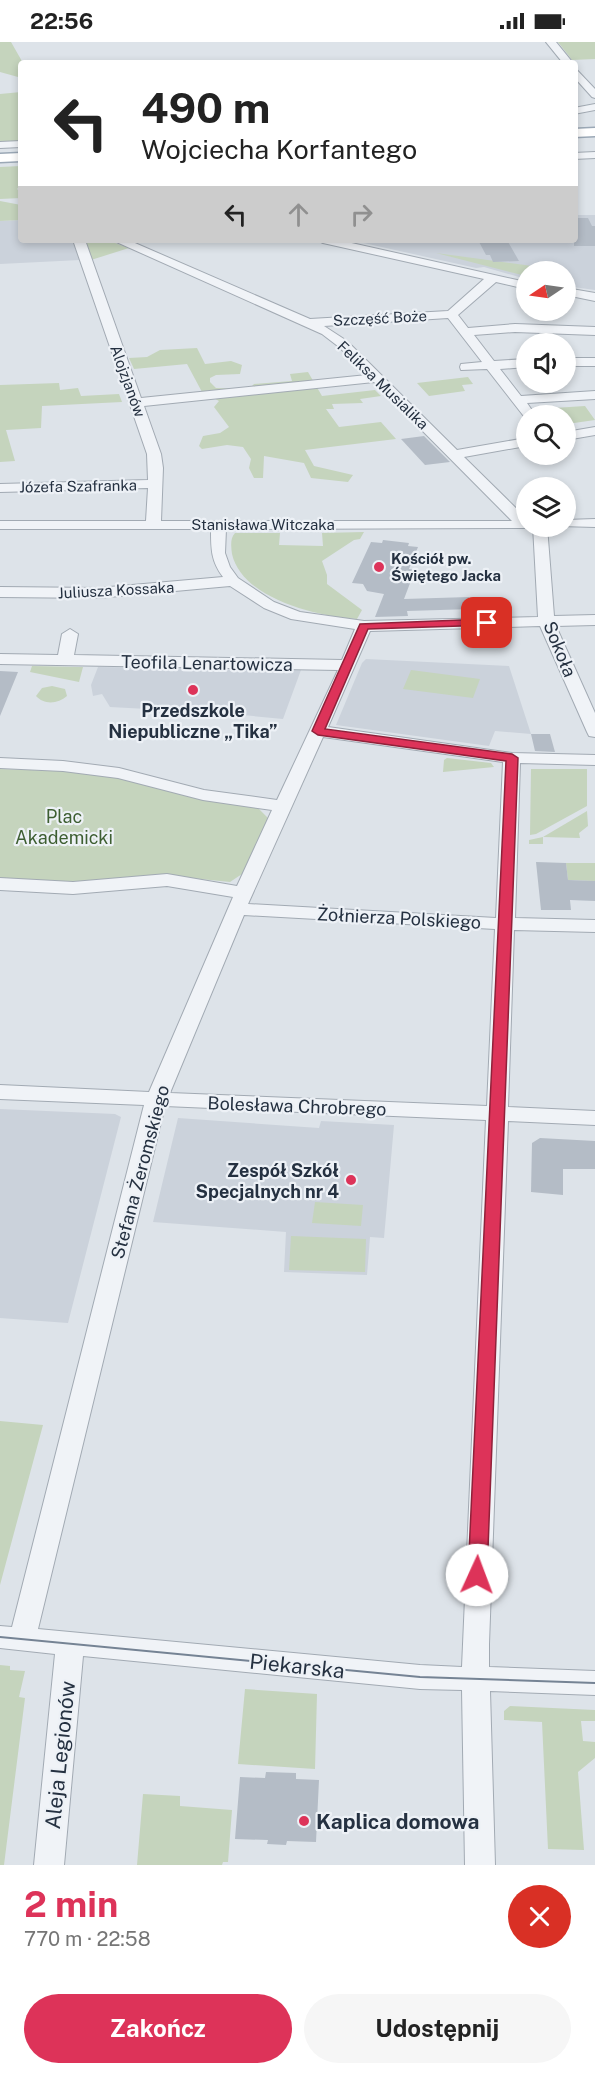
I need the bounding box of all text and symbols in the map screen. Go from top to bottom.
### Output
text: 22:56 [30,8,93,34]
text: 490 m [141,83,270,132]
icon: left [42,84,120,162]
text: Wojciecha Korfantego [141,133,417,165]
icon: left [219,198,252,231]
icon: ahead [282,198,315,231]
icon: right [345,198,378,231]
north arrow [516,261,576,321]
map controls [516,261,576,537]
street label: Szczęść Boże [333,307,427,329]
button: sound [516,333,576,393]
street label: Feliksa Musialika [334,337,432,433]
street label: Alojzjanów [107,343,149,420]
button: search [516,405,576,465]
street label: Józefa Szafranka [19,476,137,496]
button: layers [516,477,576,537]
street label: Stanisława Witczaka [191,516,335,533]
place label: Kościół pw. Świętego Jacka [391,550,501,584]
marker: Kościół pw. Świętego Jacka [372,560,386,574]
street label: Juliusza Kossaka [57,578,175,602]
pin [461,597,512,648]
icon: arrive [470,606,503,639]
street label: Sokoła [539,618,581,680]
street label: Teofila Lenartowicza [121,651,293,675]
marker: Przedszkole Niepubliczne „Tika” [186,683,200,697]
place label: Przedszkole Niepubliczne „Tika” [108,700,278,742]
park label: Plac Akademicki [15,806,113,848]
street label: Żołnierza Polskiego [316,902,482,933]
street label: Stefana Żeromskiego [106,1083,173,1261]
street label: Bolesława Chrobrego [207,1092,387,1120]
place label: Zespół Szkół Specjalnych nr 4 [196,1160,339,1202]
marker: Zespół Szkół Specjalnych nr 4 [344,1173,358,1187]
position arrow [445,1543,509,1607]
street label: Piekarska [248,1649,346,1683]
street label: Aleja Legionów [40,1680,80,1830]
place label: Kaplica domowa [316,1809,479,1834]
marker: Kaplica domowa [297,1814,311,1828]
text: 2 min [24,1883,118,1925]
button: close [508,1885,571,1948]
text: 770 m · 22:58 [24,1927,151,1951]
button: Zakończ [24,1994,292,2063]
button: Udostępnij [304,1994,571,2063]

